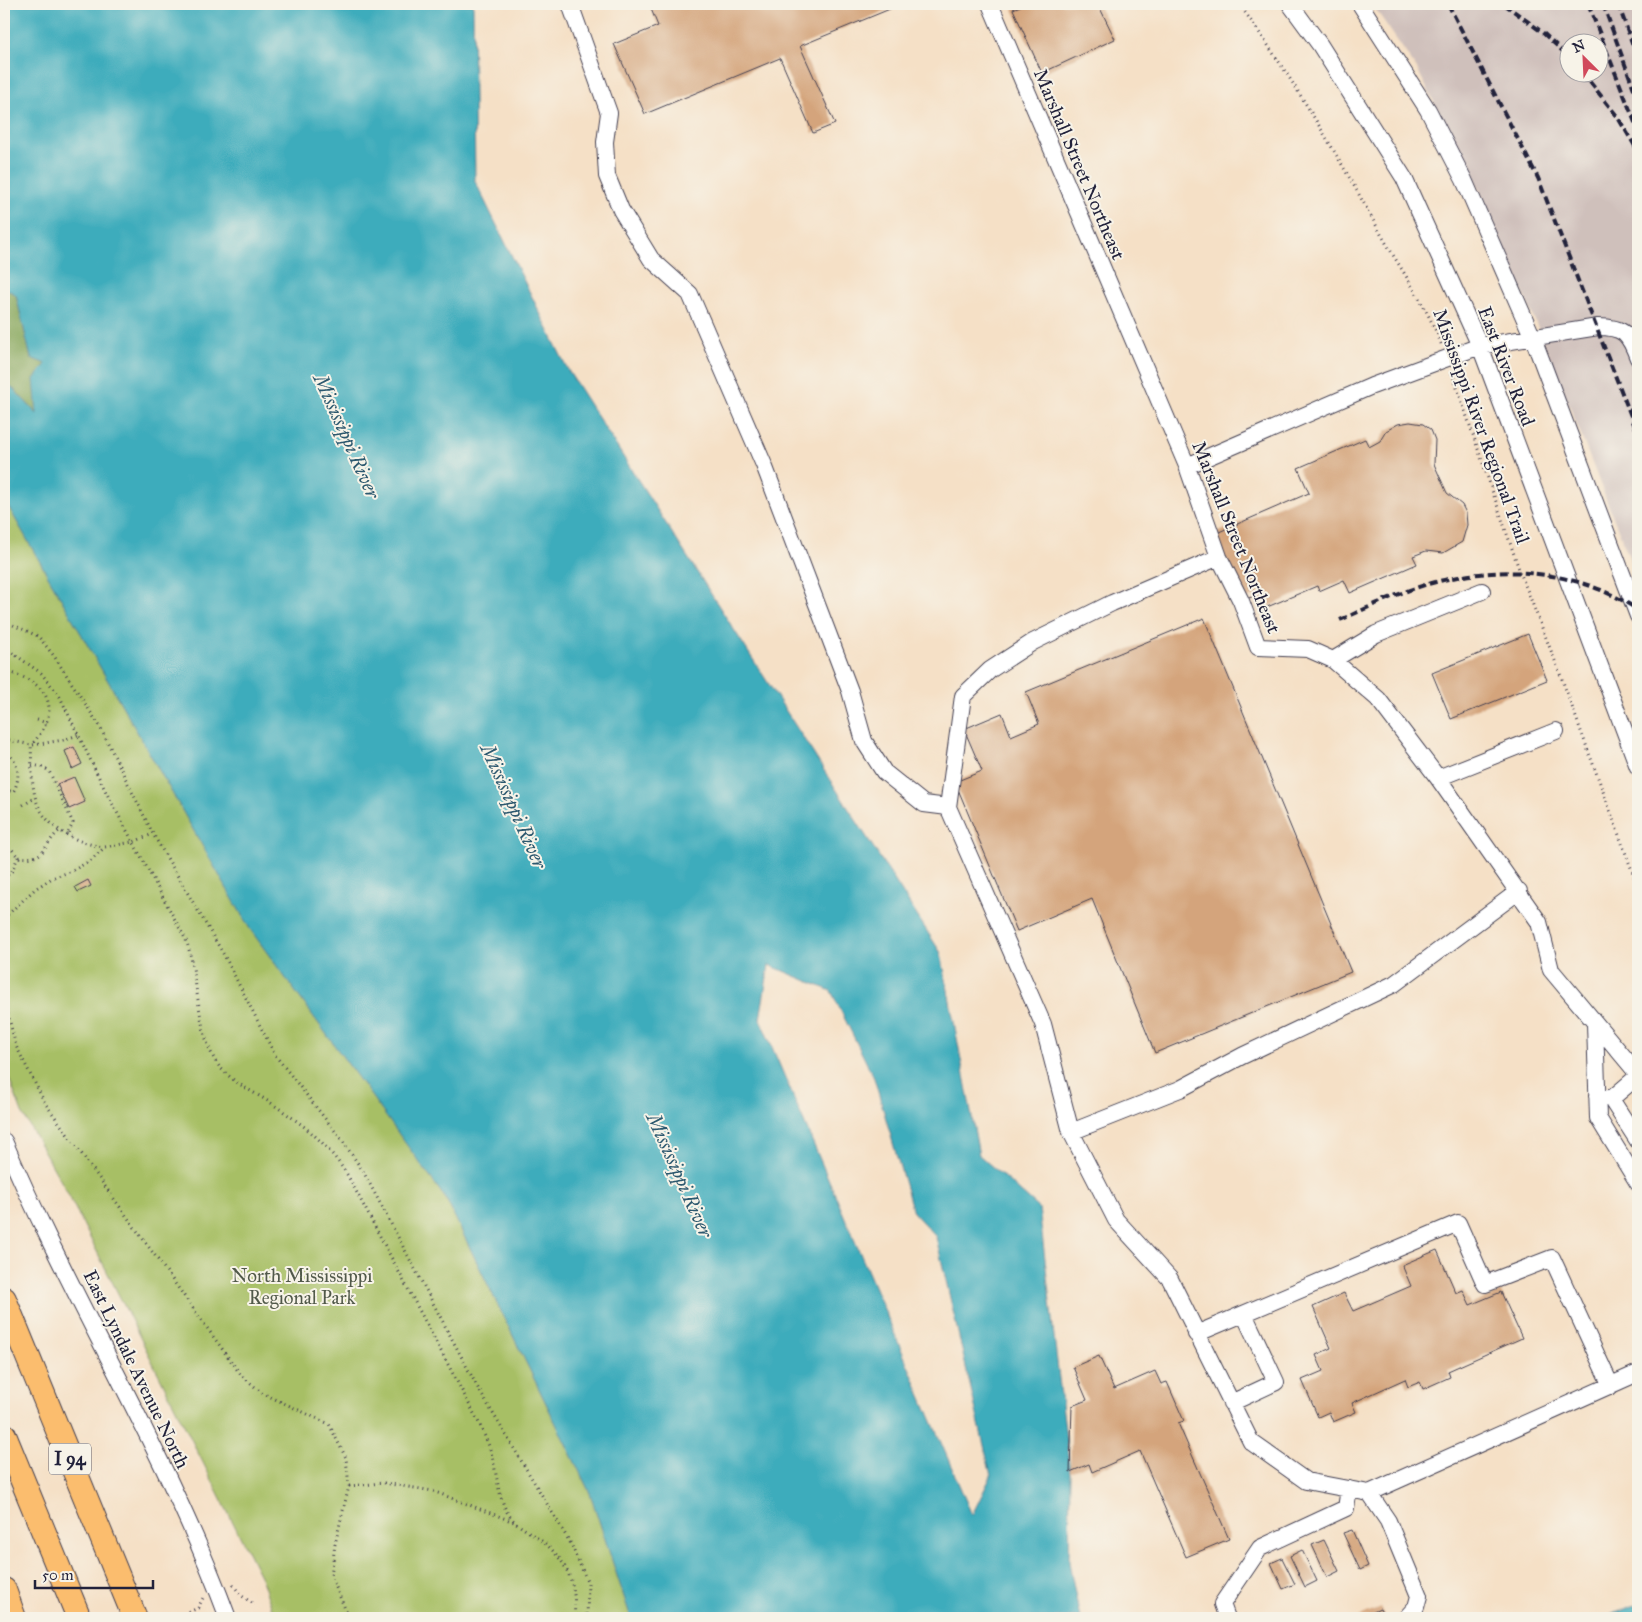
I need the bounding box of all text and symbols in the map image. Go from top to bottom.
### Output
north arrow [1560,32,1610,82]
text: N [1570,36,1588,57]
street label: Marshall Street Northeast [1029,65,1130,263]
street label: East River Road [1473,303,1540,430]
street label: Mississippi River Regional Trail [1427,306,1535,548]
water label: Mississippi River [307,368,386,504]
street label: Marshall Street Northeast [1187,438,1286,637]
water label: Mississippi River [474,738,553,874]
water label: Mississippi River [640,1107,719,1243]
park label: North Mississippi Regional Park [231,1264,373,1310]
street label: East Lyndale Avenue North [78,1266,195,1473]
road number: I 94 [49,1444,91,1475]
scale bar [35,1557,152,1589]
text: 50 m [42,1566,74,1584]

